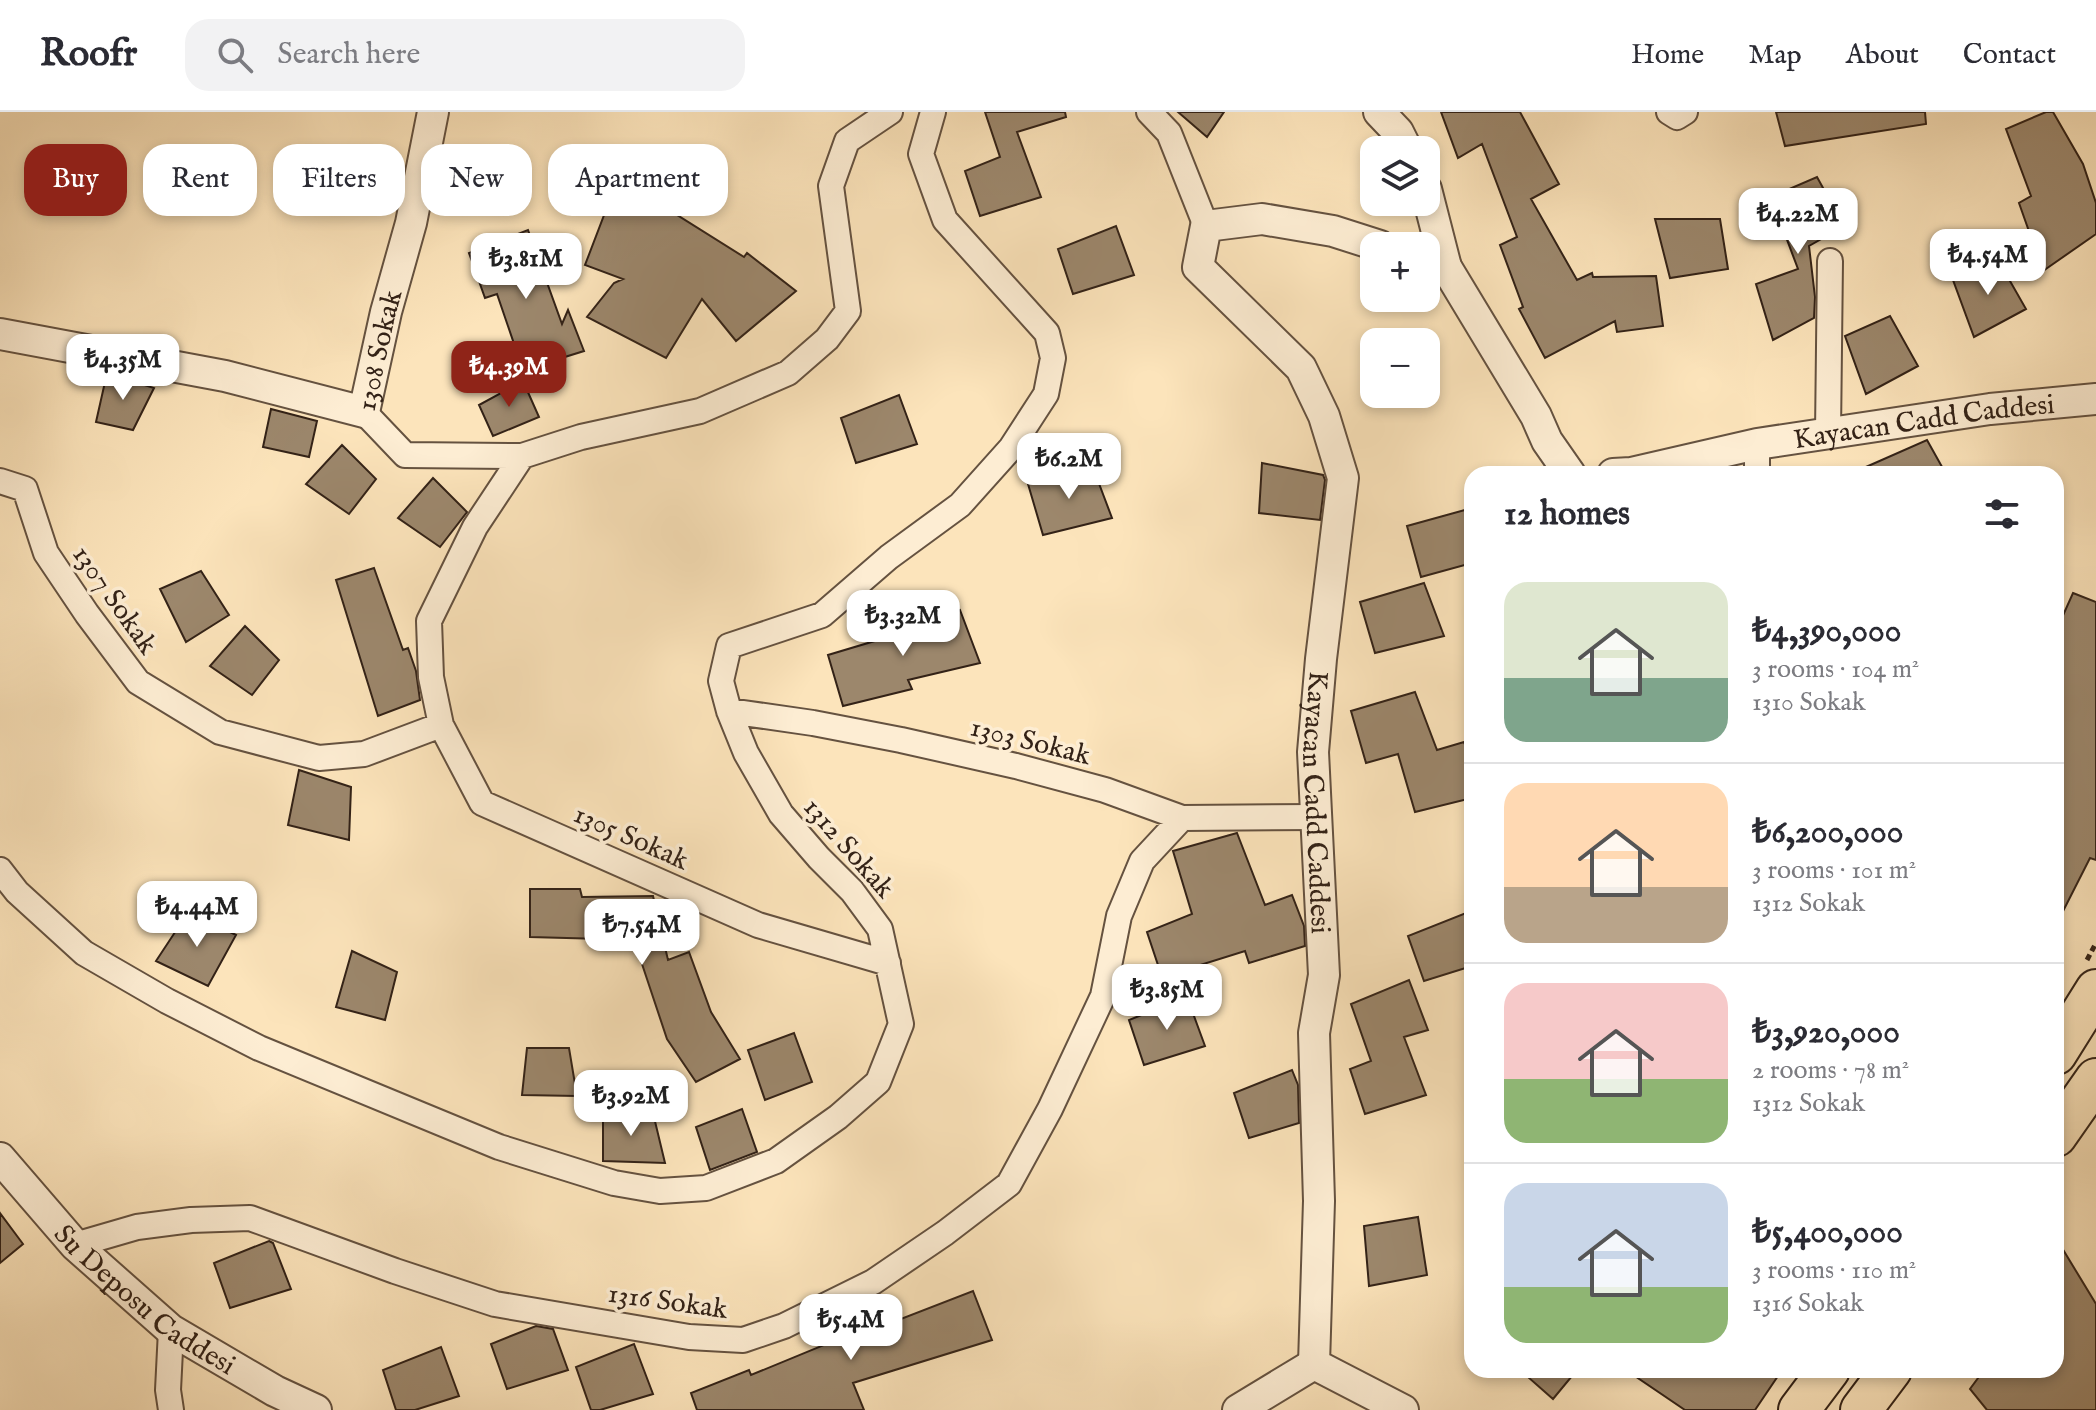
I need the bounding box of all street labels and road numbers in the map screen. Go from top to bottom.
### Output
street label: 1308 Sokak [350,285,412,414]
street label: Kayacan Cadd Caddesi [1791,388,2056,458]
street label: 1307 Sokak [64,539,165,663]
street label: Kayacan Cadd Caddesi [1293,669,1337,935]
street label: 1303 Sokak [967,711,1095,774]
street label: 1312 Sokak [795,791,902,907]
street label: 1305 Sokak [568,797,695,880]
street label: Su Deposu Caddesi [45,1218,241,1384]
street label: 1316 Sokak [605,1277,731,1328]

